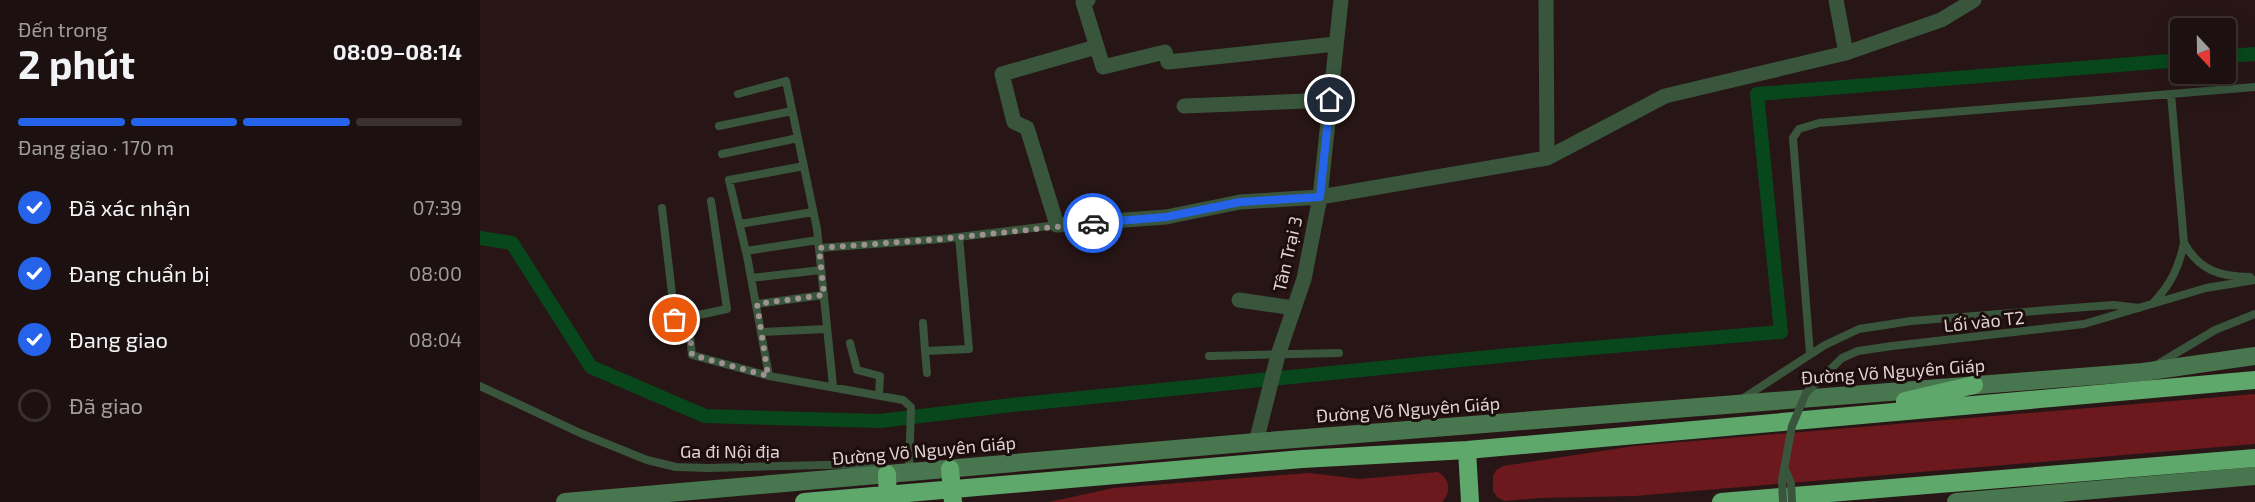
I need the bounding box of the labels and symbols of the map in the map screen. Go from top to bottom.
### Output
north arrow [2170,18,2236,84]
pin [1304,74,1355,125]
courier [1063,193,1123,253]
street label: Tân Trại 3 [1268,214,1306,294]
pin [649,294,700,345]
street label: Lối vào T2 [1942,306,2026,336]
street label: Đường Võ Nguyên Giáp [1800,354,1986,388]
street label: Đường Võ Nguyên Giáp [1315,392,1501,426]
street label: Đường Võ Nguyên Giáp [831,431,1017,469]
street label: Ga đi Nội địa [680,440,780,462]

